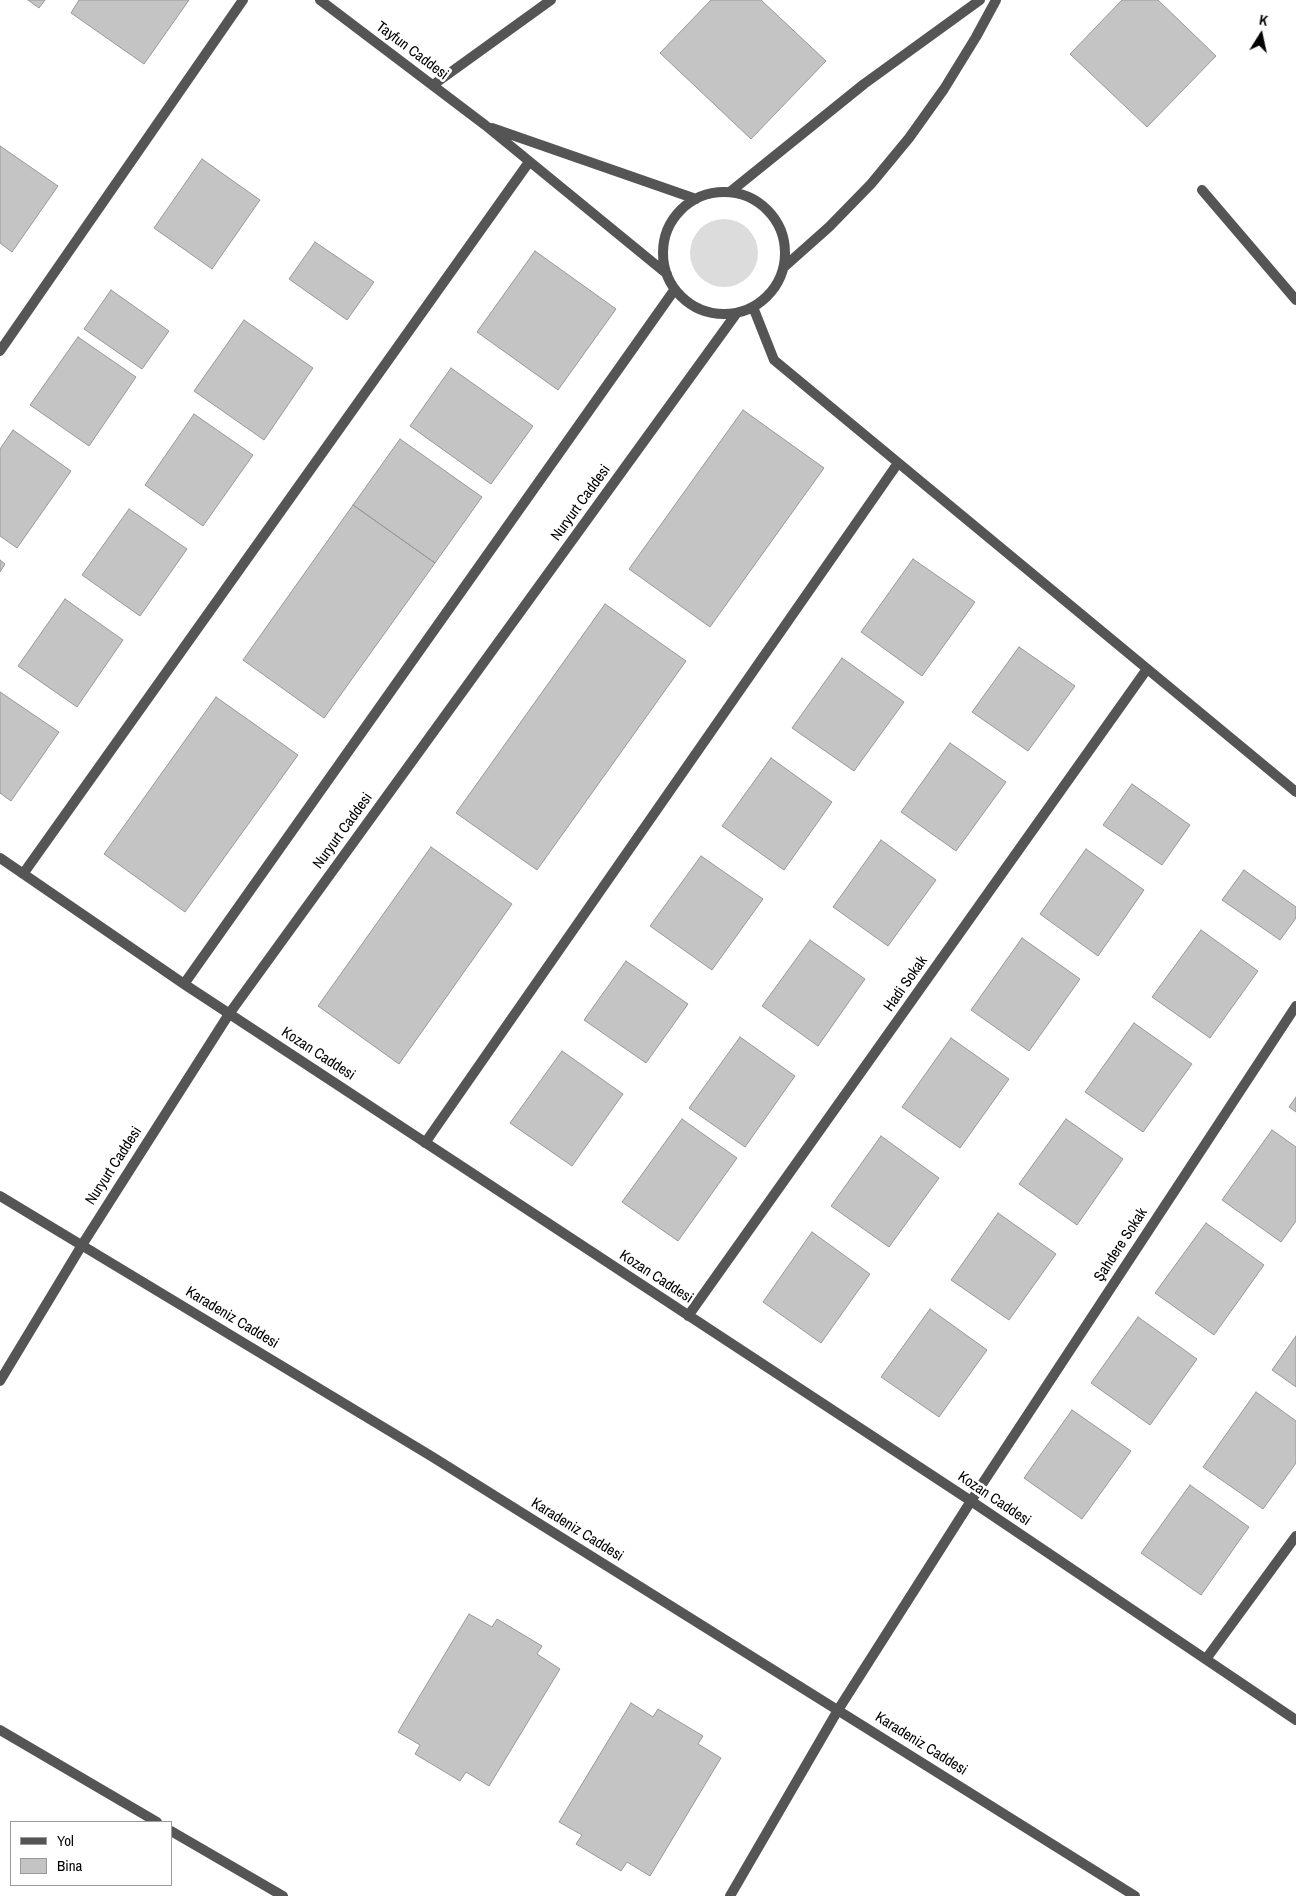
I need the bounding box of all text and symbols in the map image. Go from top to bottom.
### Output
north arrow [1236,10,1286,60]
text: K [1258,11,1269,30]
street label: Tayfun Caddesi [372,18,452,84]
street label: Nuryurt Caddesi [547,461,615,545]
street label: Nuryurt Caddesi [309,789,377,873]
street label: Hadi Sokak [880,953,932,1015]
street label: Kozan Caddesi [278,1024,358,1084]
street label: Nuryurt Caddesi [82,1124,146,1208]
street label: Şahdere Sokak [1091,1205,1151,1285]
street label: Kozan Caddesi [616,1247,696,1307]
street label: Karadeniz Caddesi [182,1283,282,1353]
street label: Kozan Caddesi [954,1468,1034,1530]
street label: Karadeniz Caddesi [528,1494,626,1566]
street label: Karadeniz Caddesi [872,1708,970,1780]
legend [10,1821,172,1886]
text: Yol [57,1830,74,1851]
text: Bina [57,1855,82,1876]

